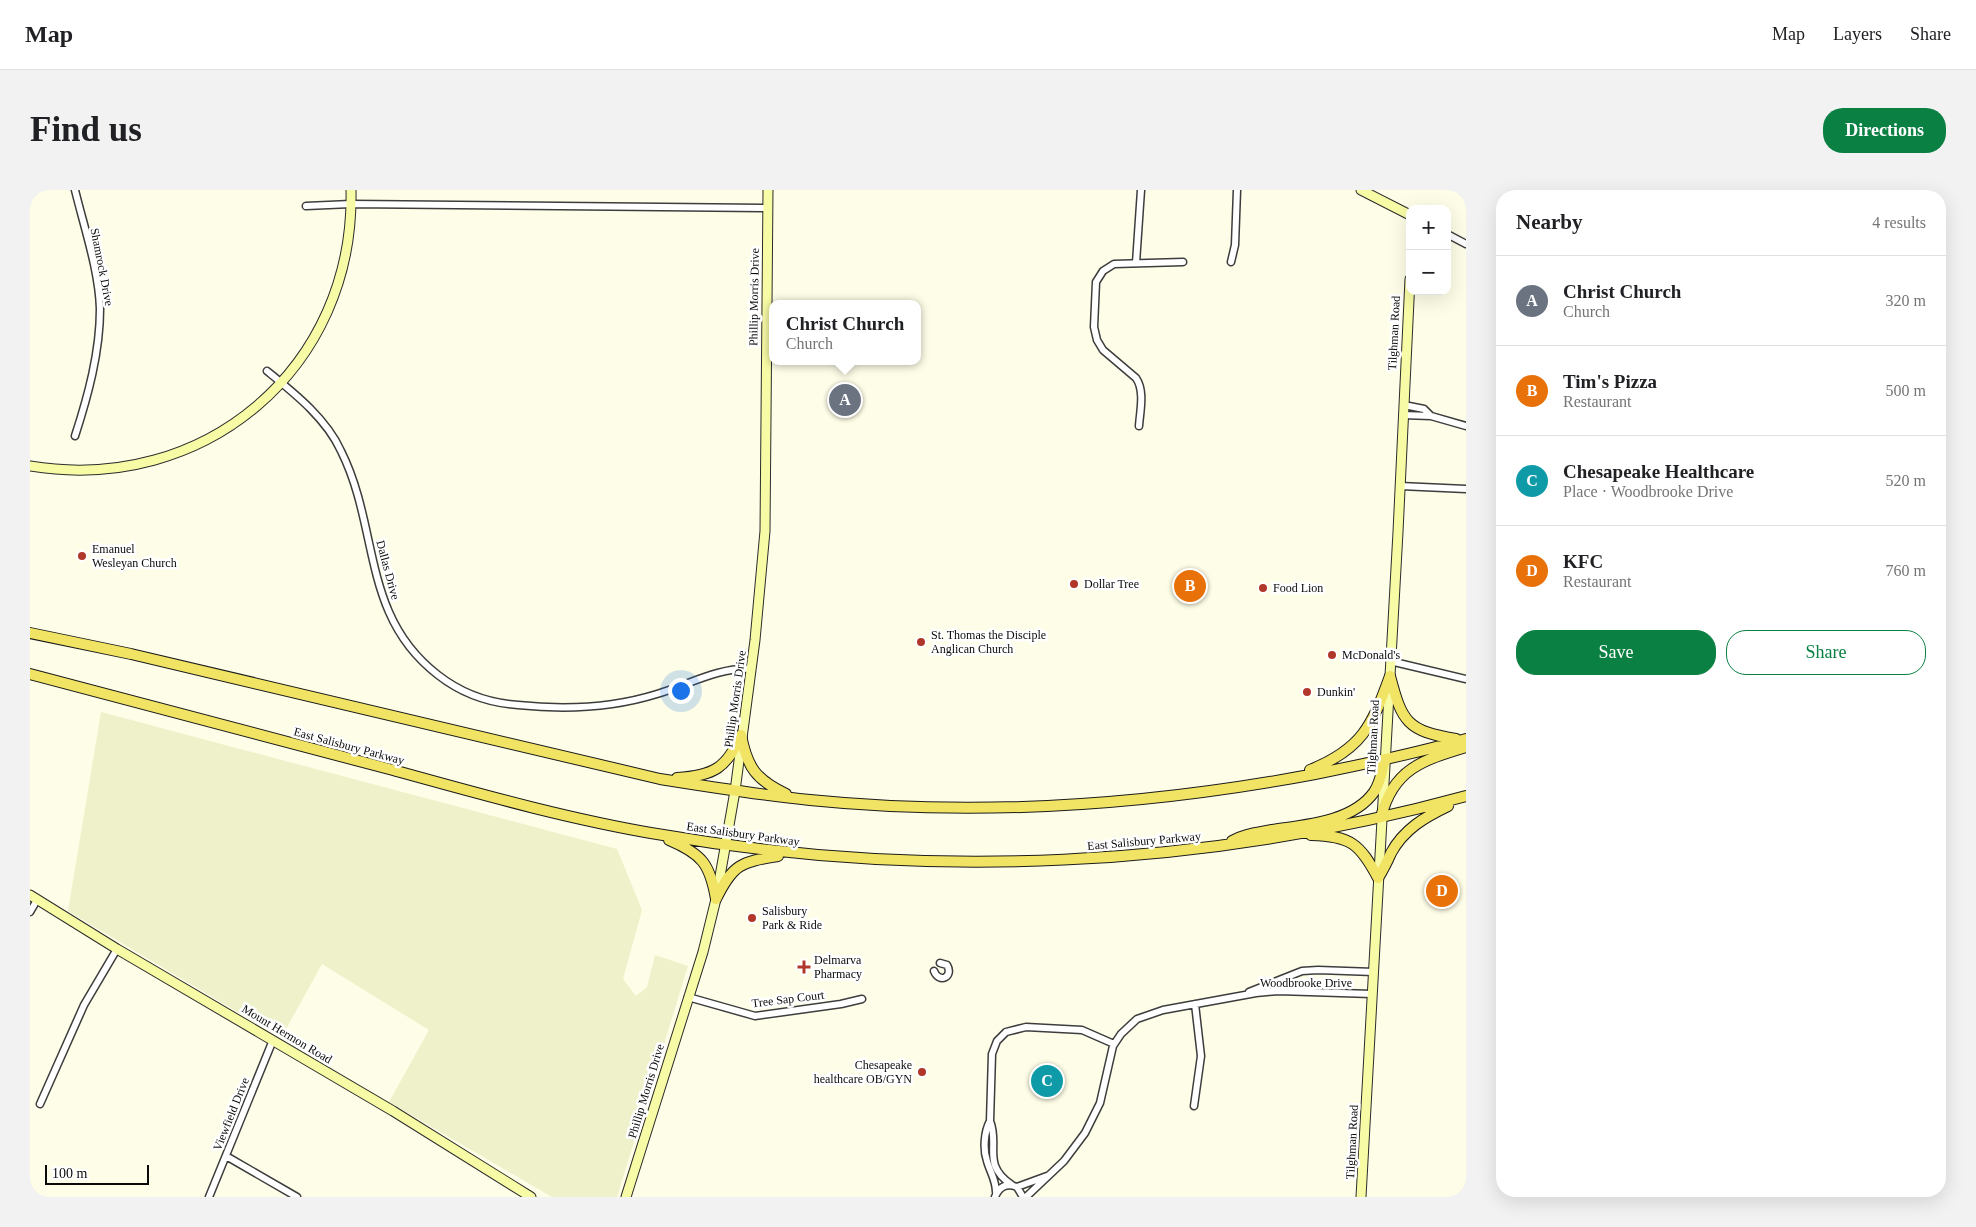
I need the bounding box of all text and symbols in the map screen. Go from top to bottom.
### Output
text: Map [25,21,73,47]
text: Map [1772,24,1805,44]
text: Layers [1833,24,1882,44]
text: Share [1910,24,1951,44]
button: Directions [1823,108,1946,153]
text: Find us [30,110,142,149]
map controls [1406,205,1451,295]
button: + [1406,205,1451,250]
text: Nearby [1516,210,1583,234]
text: 4 results [1872,214,1926,231]
street label: Shamrock Drive [88,227,116,307]
street label: Phillip Morris Drive [746,248,762,346]
button: − [1406,250,1451,295]
text: Christ Church [1563,281,1681,302]
text: A [1526,292,1538,309]
text: 320 m [1886,292,1926,309]
street label: Tilghman Road [1385,295,1403,371]
popup [769,300,921,365]
text: Church [1563,303,1610,320]
text: Christ Church [786,313,904,334]
text: Church [786,335,833,352]
text: Tim's Pizza [1563,371,1657,392]
pin: A [829,381,861,419]
text: B [1527,382,1537,399]
text: 500 m [1886,382,1926,399]
text: Restaurant [1563,393,1631,410]
text: Chesapeake Healthcare [1563,461,1754,482]
text: C [1526,472,1538,489]
text: 520 m [1886,472,1926,489]
text: Place · Woodbrooke Drive [1563,483,1733,500]
street label: Dallas Drive [373,539,403,601]
place label: Emanuel Wesleyan Church [92,542,177,570]
marker: Emanuel Wesleyan Church [76,550,88,562]
text: KFC [1563,551,1603,572]
text: D [1526,562,1538,579]
text: 760 m [1886,562,1926,579]
pin: B [1174,567,1206,605]
text: Restaurant [1563,573,1631,590]
place label: Dollar Tree [1084,577,1139,591]
marker: Dollar Tree [1068,578,1080,590]
place label: Food Lion [1273,581,1323,595]
marker: Food Lion [1257,582,1269,594]
place label: St. Thomas the Disciple Anglican Church [931,628,1046,656]
button: Save [1516,630,1716,675]
button: Share [1726,630,1926,675]
marker: St. Thomas the Disciple Anglican Church [915,636,927,648]
place label: McDonald's [1342,648,1400,662]
marker: McDonald's [1326,649,1338,661]
street label: Phillip Morris Drive [721,650,749,748]
your location [668,678,694,704]
place label: Dunkin' [1317,685,1355,699]
marker: Dunkin' [1301,686,1313,698]
street label: Tilghman Road [1364,699,1382,775]
street label: East Salisbury Parkway [292,724,406,768]
street label: East Salisbury Parkway [686,819,800,849]
street label: East Salisbury Parkway [1087,829,1201,853]
pin: D [1426,872,1458,910]
place label: Salisbury Park & Ride [762,904,822,932]
marker: Salisbury Park & Ride [746,912,758,924]
place label: Delmarva Pharmacy [814,953,862,981]
marker: Delmarva Pharmacy [798,961,810,973]
street label: Woodbrooke Drive [1260,976,1352,990]
street label: Tree Sap Court [751,988,826,1010]
street label: Mount Hermon Road [239,1002,335,1066]
street label: Phillip Morris Drive [625,1042,667,1140]
place label: Chesapeake healthcare OB/GYN [814,1058,912,1086]
pin: C [1031,1062,1063,1100]
marker: Chesapeake healthcare OB/GYN [916,1066,928,1078]
street label: Viewfield Drive [210,1075,252,1153]
street label: Tilghman Road [1343,1104,1361,1180]
scale bar [45,1162,149,1185]
text: 100 m [52,1166,87,1181]

